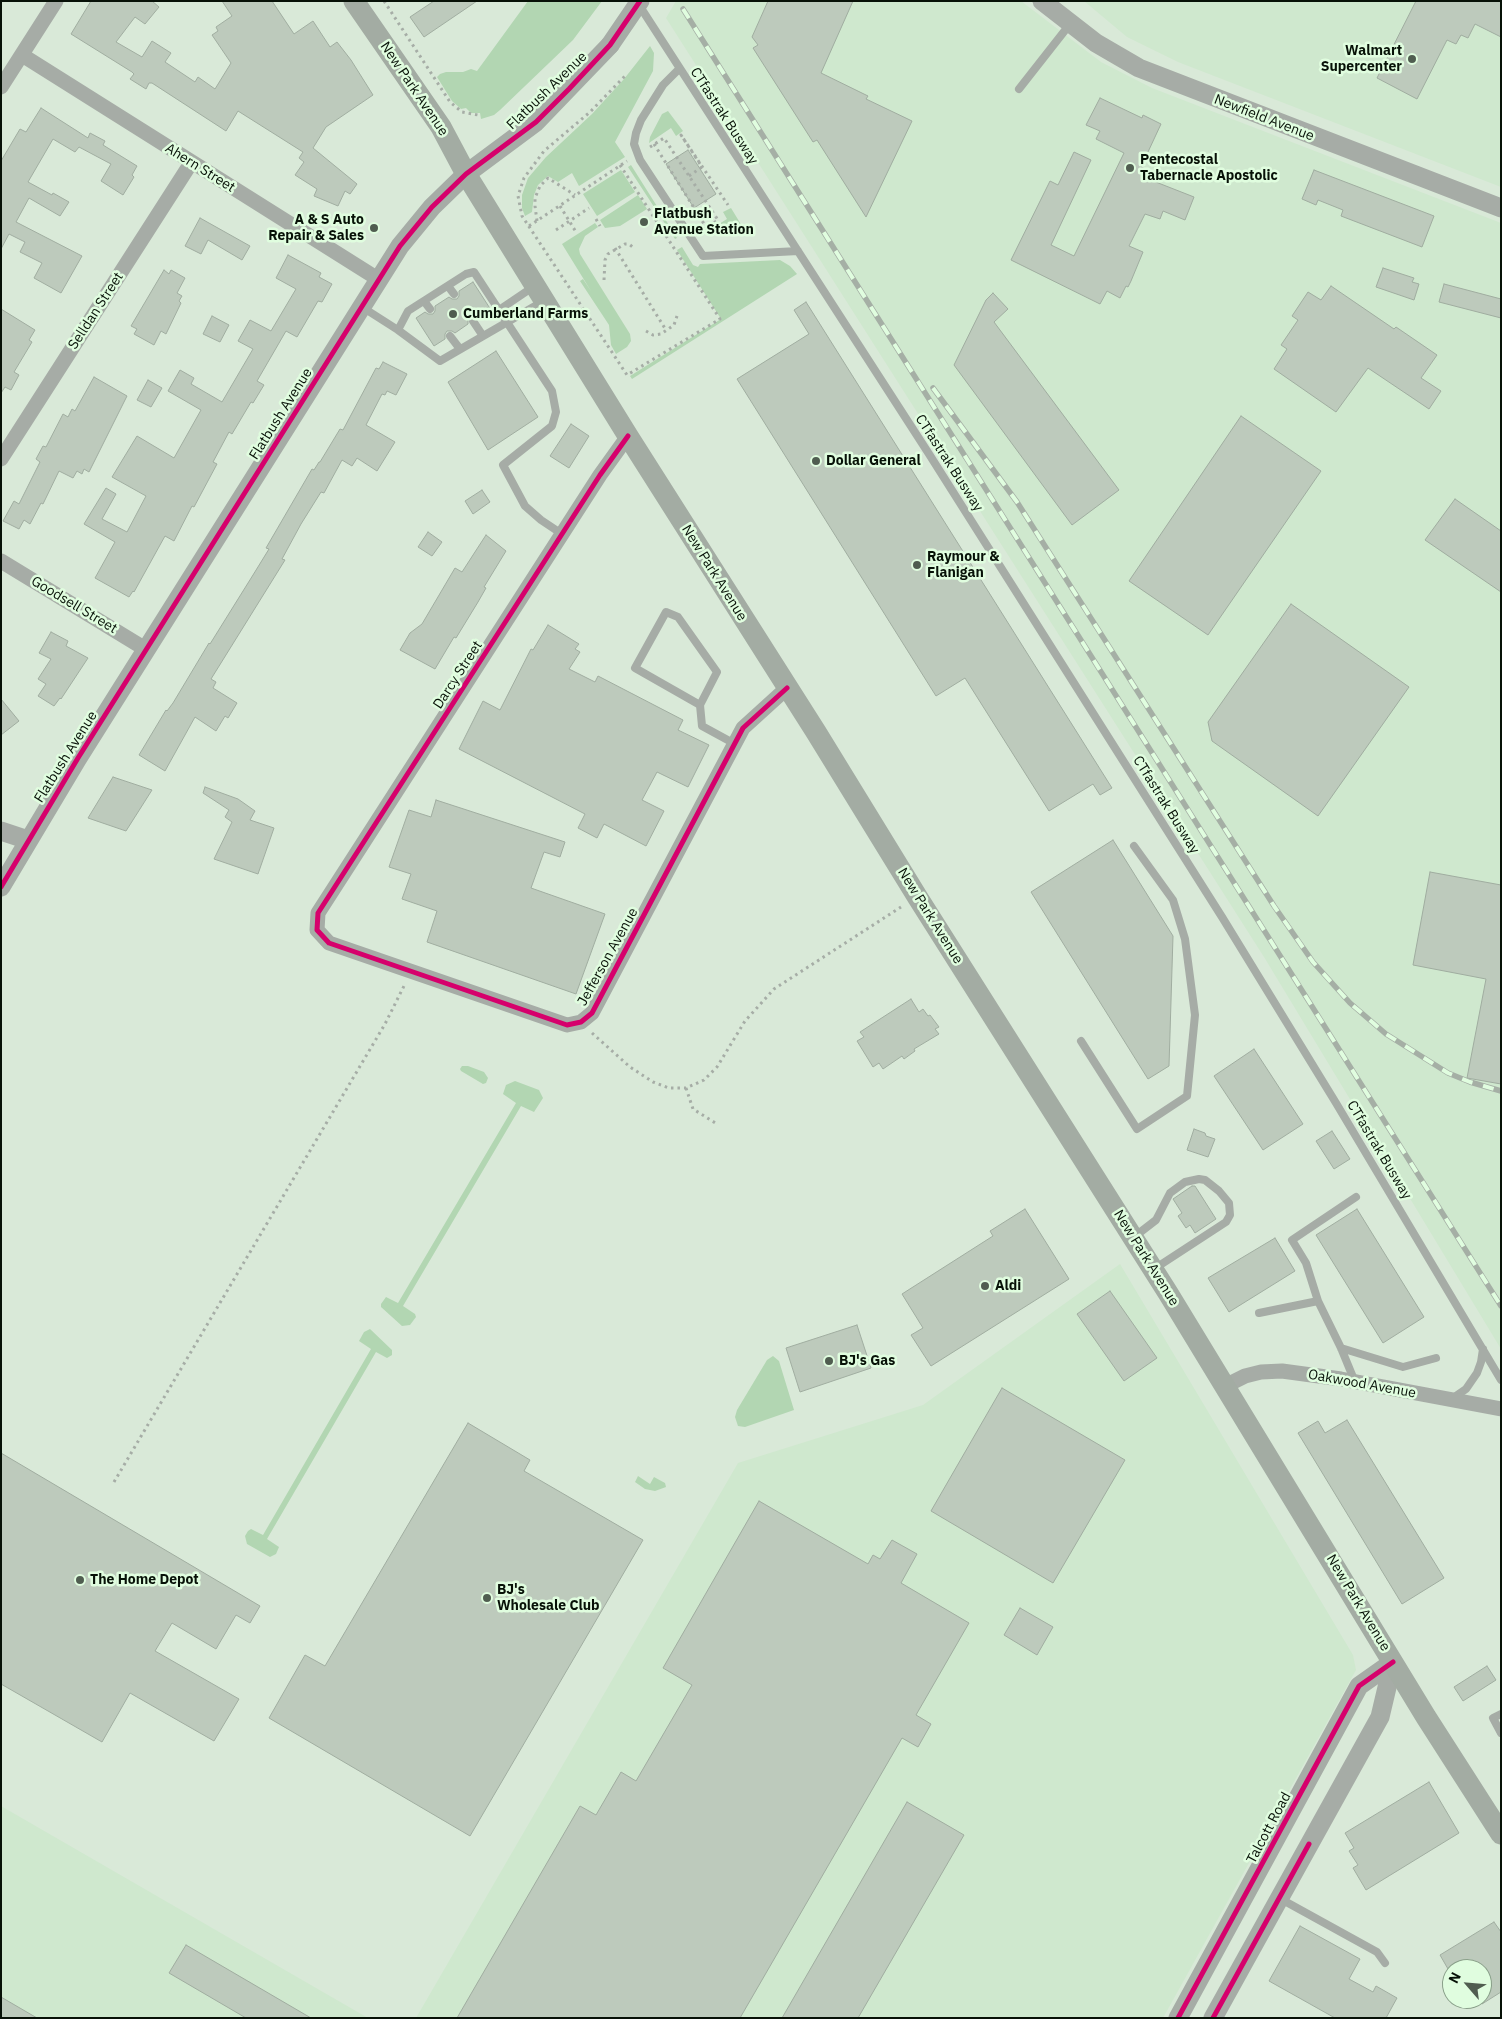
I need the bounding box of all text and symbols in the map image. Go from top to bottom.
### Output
street label: New Park Avenue [376,39,452,139]
place label: Walmart Supercenter [1321,43,1402,75]
street label: Flatbush Avenue [503,49,591,133]
marker: Walmart Supercenter [1406,53,1418,65]
street label: CTfastrak Busway [686,64,762,168]
street label: Newfield Avenue [1212,91,1316,145]
street label: Ahern Street [162,140,238,196]
place label: Pentecostal Tabernacle Apostolic [1140,152,1278,184]
marker: Pentecostal Tabernacle Apostolic [1124,162,1136,174]
place label: Flatbush Avenue Station [654,206,754,238]
place label: A & S Auto Repair & Sales [268,212,364,244]
marker: Flatbush Avenue Station [638,216,650,228]
marker: A & S Auto Repair & Sales [368,222,380,234]
street label: Selldan Street [65,269,127,353]
place label: Cumberland Farms [463,306,588,322]
marker: Cumberland Farms [447,308,459,320]
street label: Flatbush Avenue [246,365,316,463]
street label: CTfastrak Busway [911,411,987,515]
place label: Dollar General [826,453,921,469]
marker: Dollar General [810,455,822,467]
street label: New Park Avenue [678,522,750,624]
place label: Raymour & Flanigan [927,549,999,582]
marker: Raymour & Flanigan [911,559,923,571]
street label: Goodsell Street [28,573,120,637]
street label: Darcy Street [430,638,486,712]
street label: Flatbush Avenue [31,708,101,806]
street label: CTfastrak Busway [1129,753,1203,857]
street label: New Park Avenue [894,865,966,967]
street label: Jefferson Avenue [574,905,642,1009]
street label: CTfastrak Busway [1343,1098,1415,1202]
street label: New Park Avenue [1110,1207,1182,1309]
place label: Aldi [995,1278,1021,1294]
marker: Aldi [979,1280,991,1292]
place label: BJ's Gas [839,1353,895,1369]
marker: BJ's Gas [823,1355,835,1367]
street label: Oakwood Avenue [1307,1366,1417,1402]
street label: New Park Avenue [1322,1552,1394,1654]
place label: The Home Depot [90,1572,199,1588]
marker: The Home Depot [74,1574,86,1586]
place label: BJ's Wholesale Club [497,1582,600,1614]
marker: BJ's Wholesale Club [481,1592,493,1604]
street label: Talcott Road [1243,1789,1295,1867]
north arrow [1442,1959,1492,2009]
text: N [1444,1969,1465,1986]

